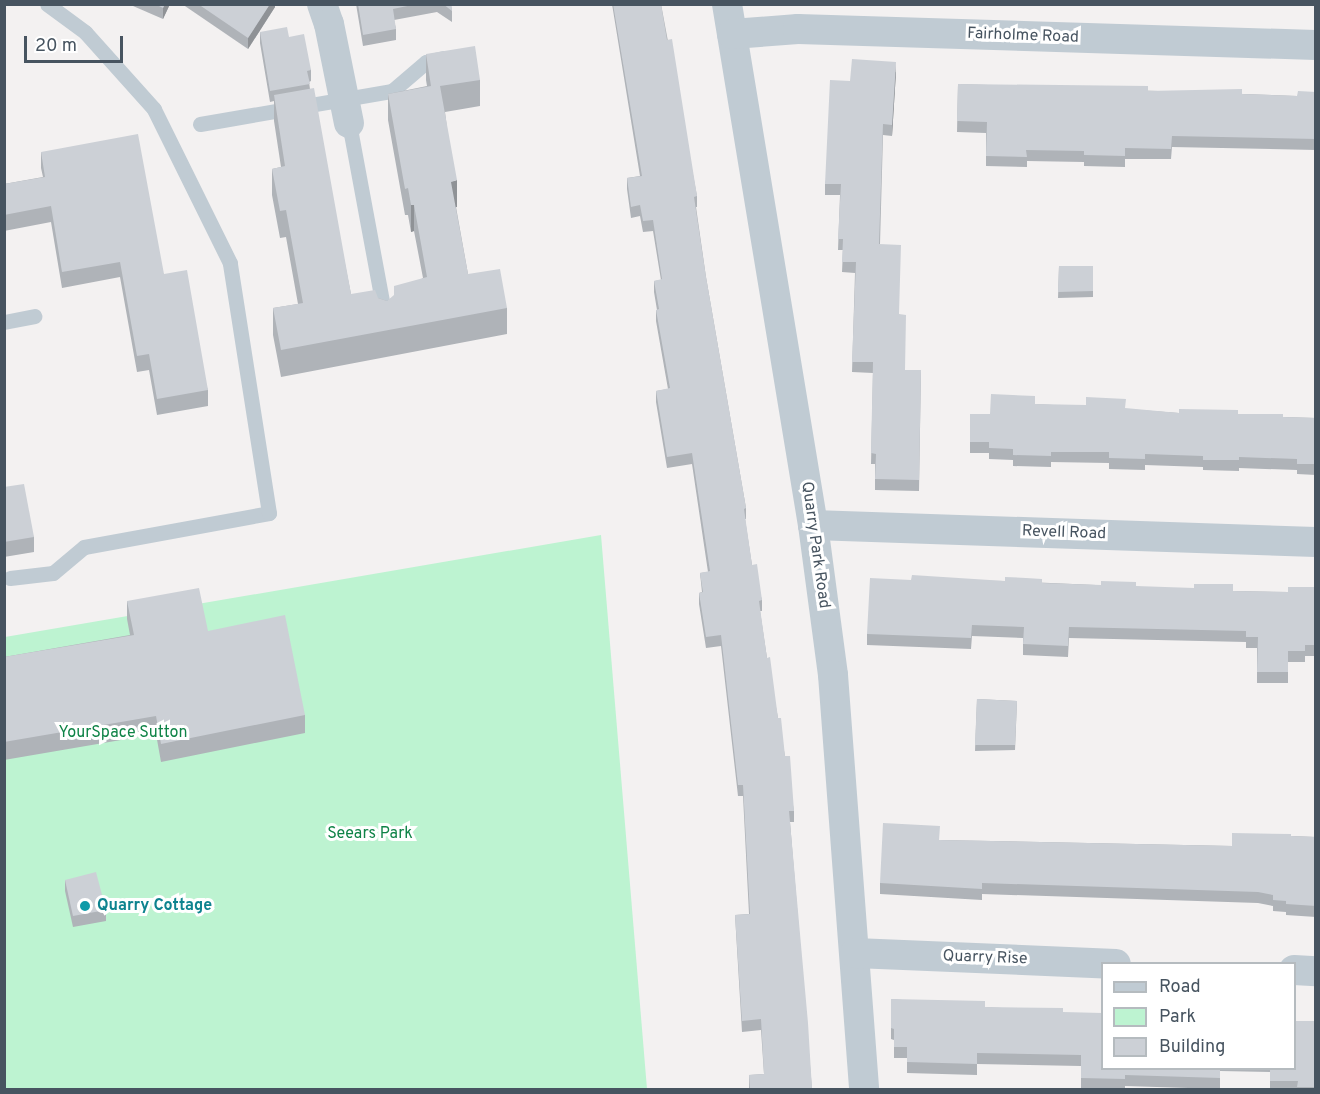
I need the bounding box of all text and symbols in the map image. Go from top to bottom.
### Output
scale bar [27,24,126,62]
street label: Fairholme Road [967,24,1079,48]
text: 20 m [35,35,77,58]
street label: Quarry Park Road [797,480,833,610]
street label: Revell Road [1021,522,1107,544]
park label: YourSpace Sutton [59,723,187,743]
park label: Seears Park [327,824,413,844]
place label: Quarry Cottage [97,896,212,916]
marker: Quarry Cottage [78,899,92,913]
street label: Quarry Rise [942,947,1028,969]
legend [1101,962,1296,1070]
text: Road [1159,976,1201,999]
text: Park [1159,1006,1196,1029]
text: Building [1159,1036,1225,1059]

